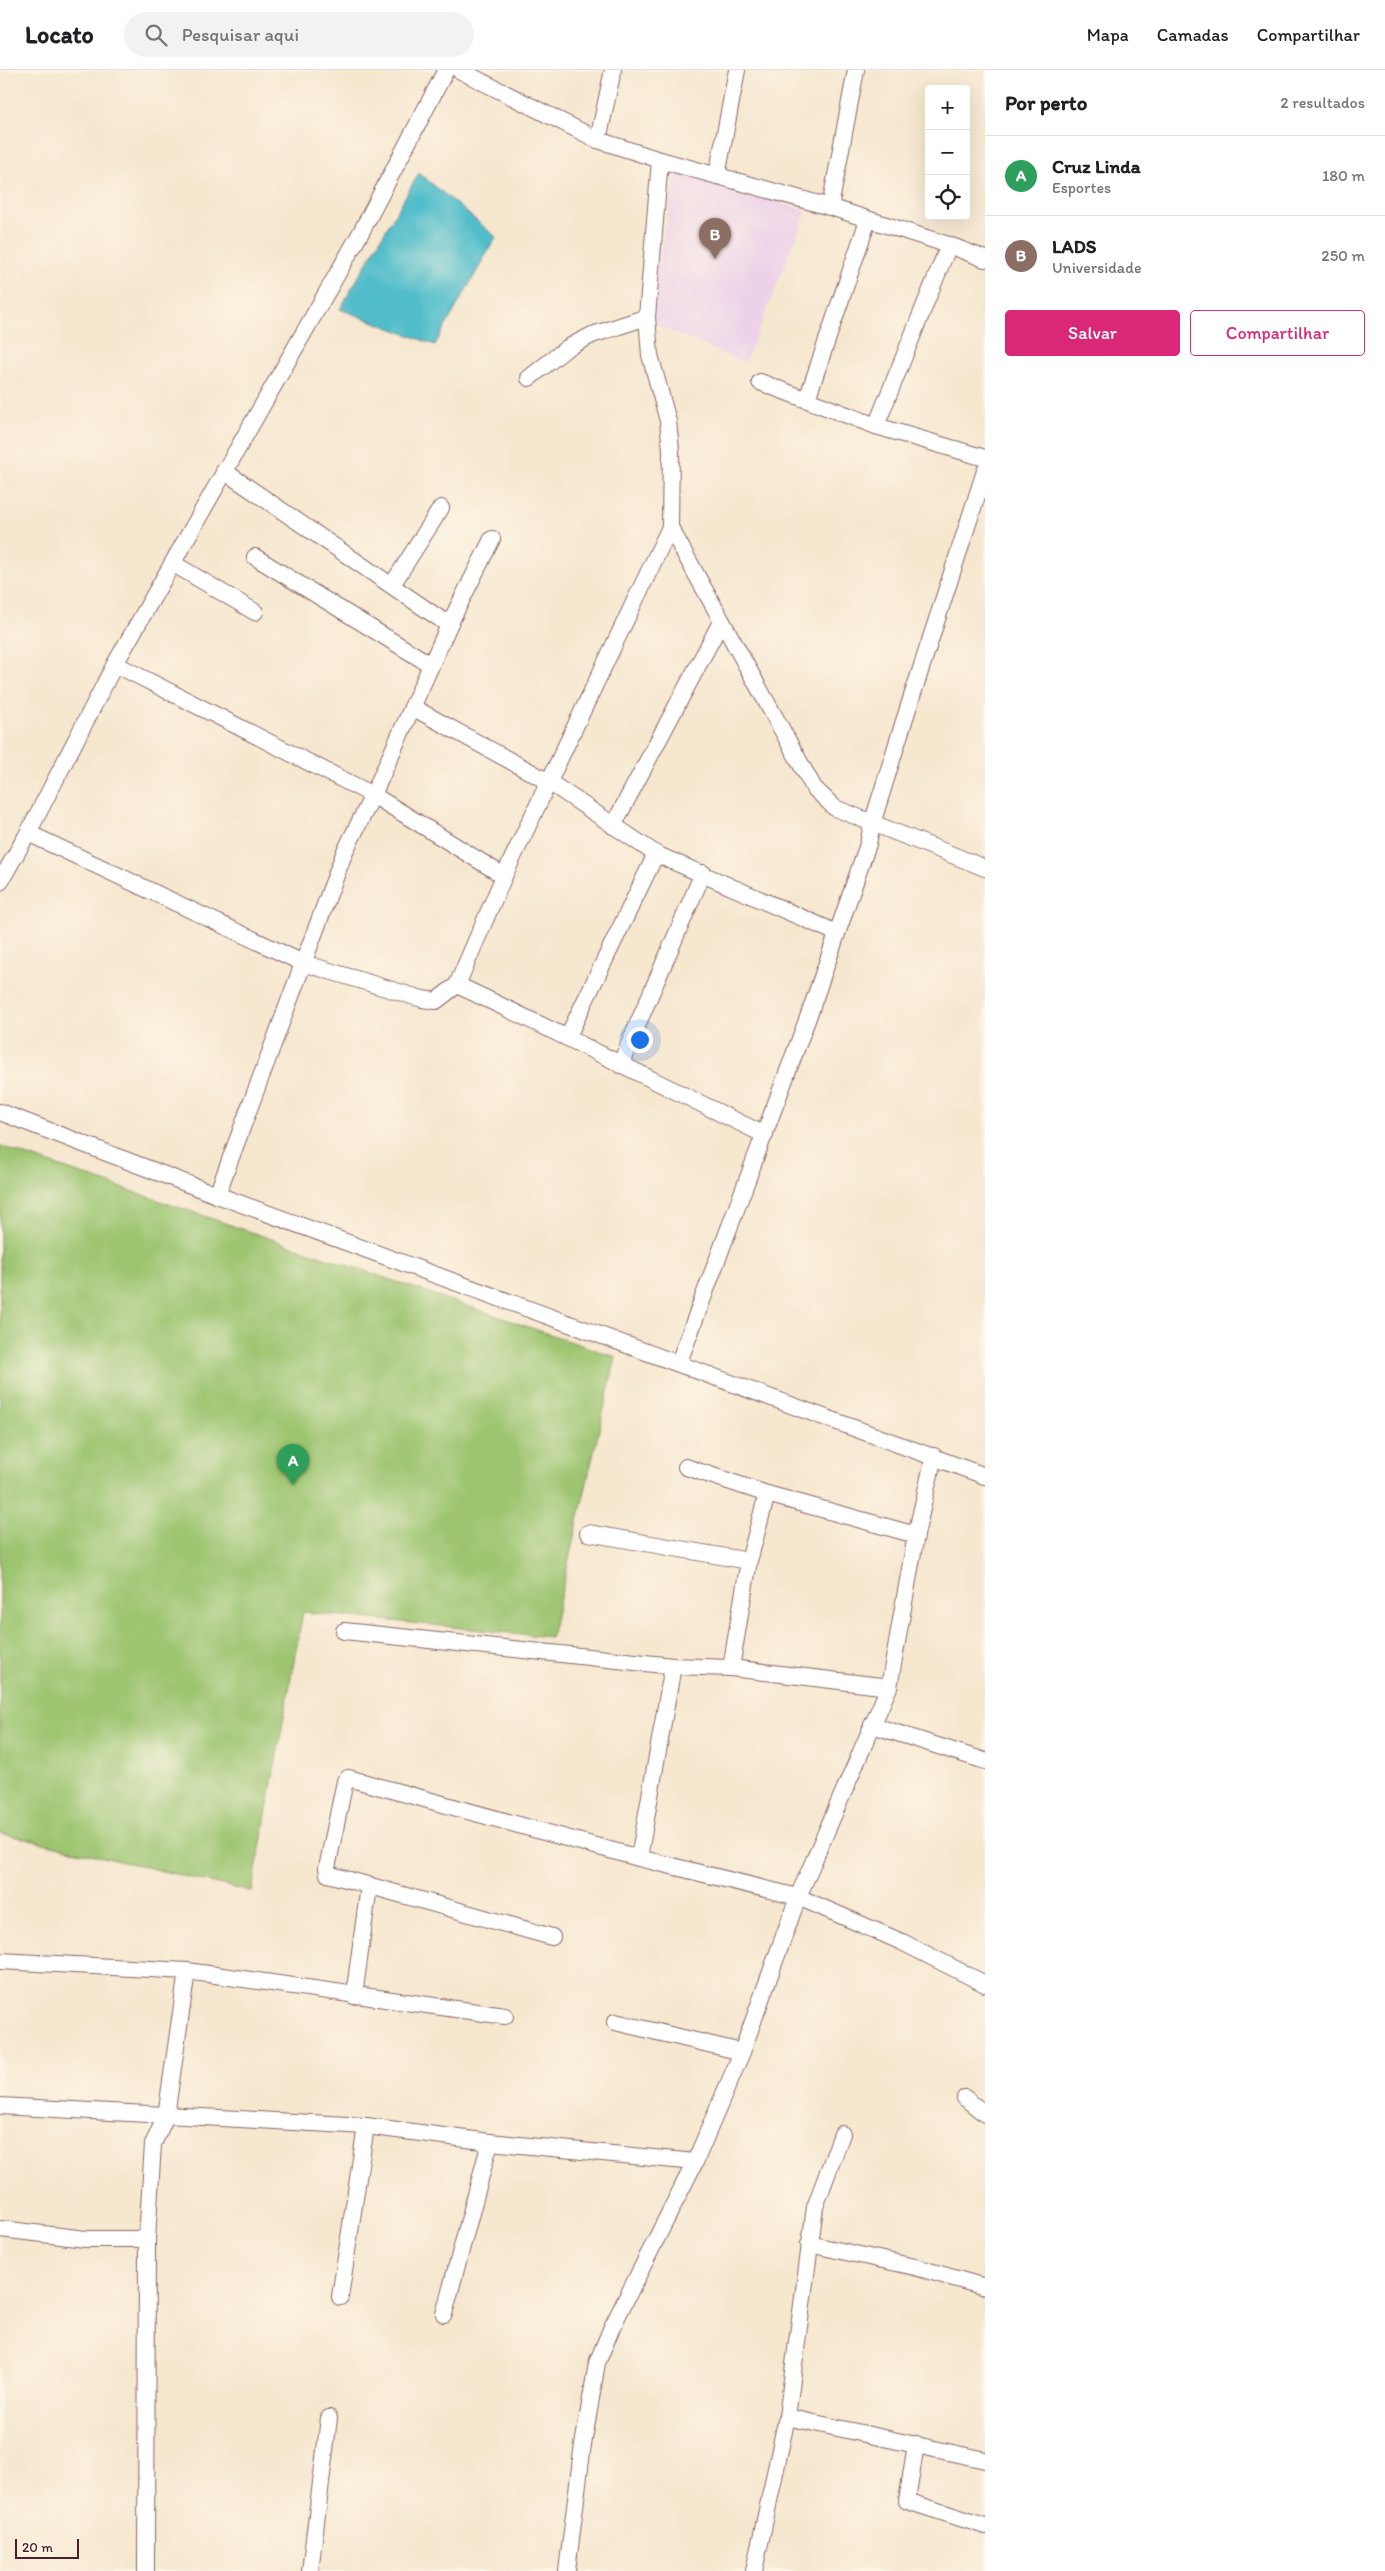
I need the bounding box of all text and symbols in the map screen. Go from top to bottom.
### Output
search box [124,12,474,57]
text: Locato [25,20,94,49]
icon: search [142,21,170,49]
text: Pesquisar aqui [182,23,299,46]
text: Mapa [1087,24,1129,46]
text: Camadas [1157,24,1229,46]
text: Compartilhar [1257,24,1360,46]
map controls [925,85,970,220]
button: + [925,85,970,130]
text: Por perto [1005,90,1087,115]
text: 2 resultados [1280,93,1365,112]
button: − [925,130,970,175]
text: Cruz Linda [1052,155,1141,178]
text: A [1016,166,1026,185]
text: 180 m [1322,166,1365,185]
button: locate [925,175,970,220]
text: Esportes [1052,178,1111,197]
pin: B [699,218,731,259]
text: LADS [1052,235,1096,258]
text: B [1016,246,1026,265]
text: 250 m [1321,246,1365,265]
text: Universidade [1052,258,1142,277]
button: Salvar [1005,310,1180,356]
button: Compartilhar [1190,310,1365,356]
your location [627,1027,653,1053]
pin: A [277,1444,309,1485]
scale bar [15,2536,79,2559]
text: 20 m [22,2539,53,2556]

